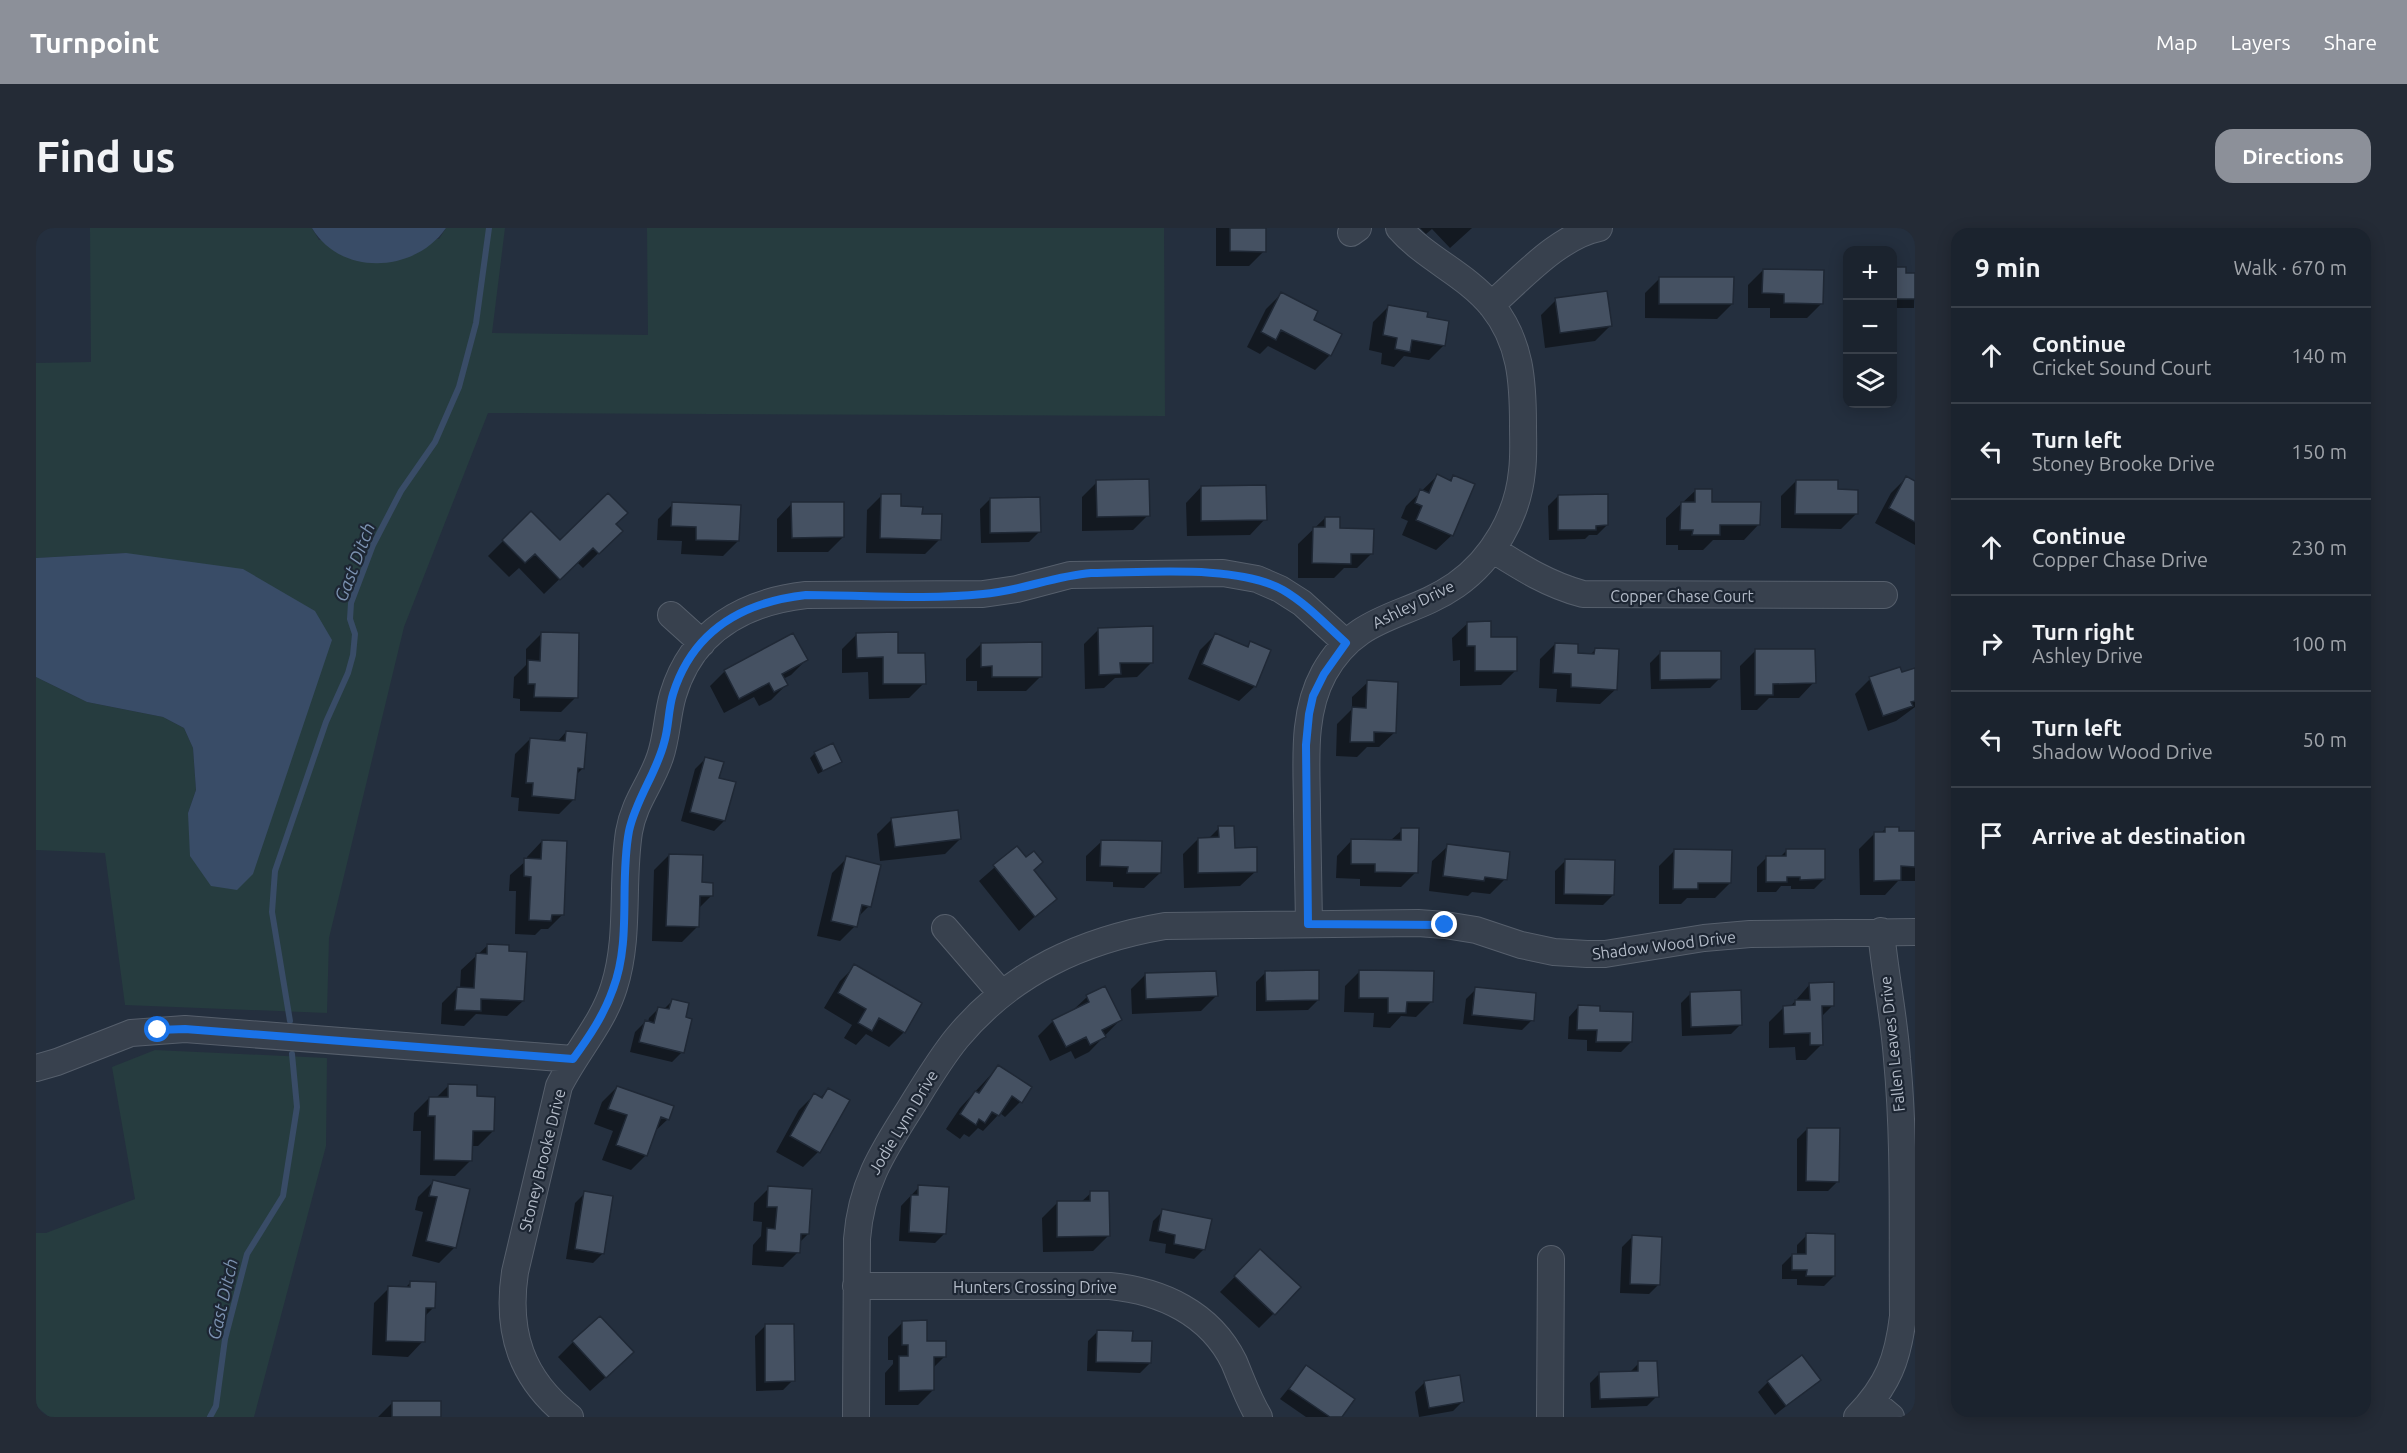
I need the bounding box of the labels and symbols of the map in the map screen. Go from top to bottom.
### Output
water label: Gast Ditch [330,520,378,604]
street label: Ashley Drive [1369,576,1457,632]
street label: Copper Chase Court [1610,587,1755,605]
route end [1431,911,1457,937]
street label: Shadow Wood Drive [1591,927,1737,963]
street label: Fallen Leaves Drive [1876,975,1908,1113]
route start [144,1016,170,1042]
street label: Jodie Lynn Drive [865,1067,941,1177]
street label: Stoney Brooke Drive [516,1087,568,1233]
water label: Gast Ditch [203,1256,241,1342]
street label: Hunters Crossing Drive [953,1278,1117,1296]

